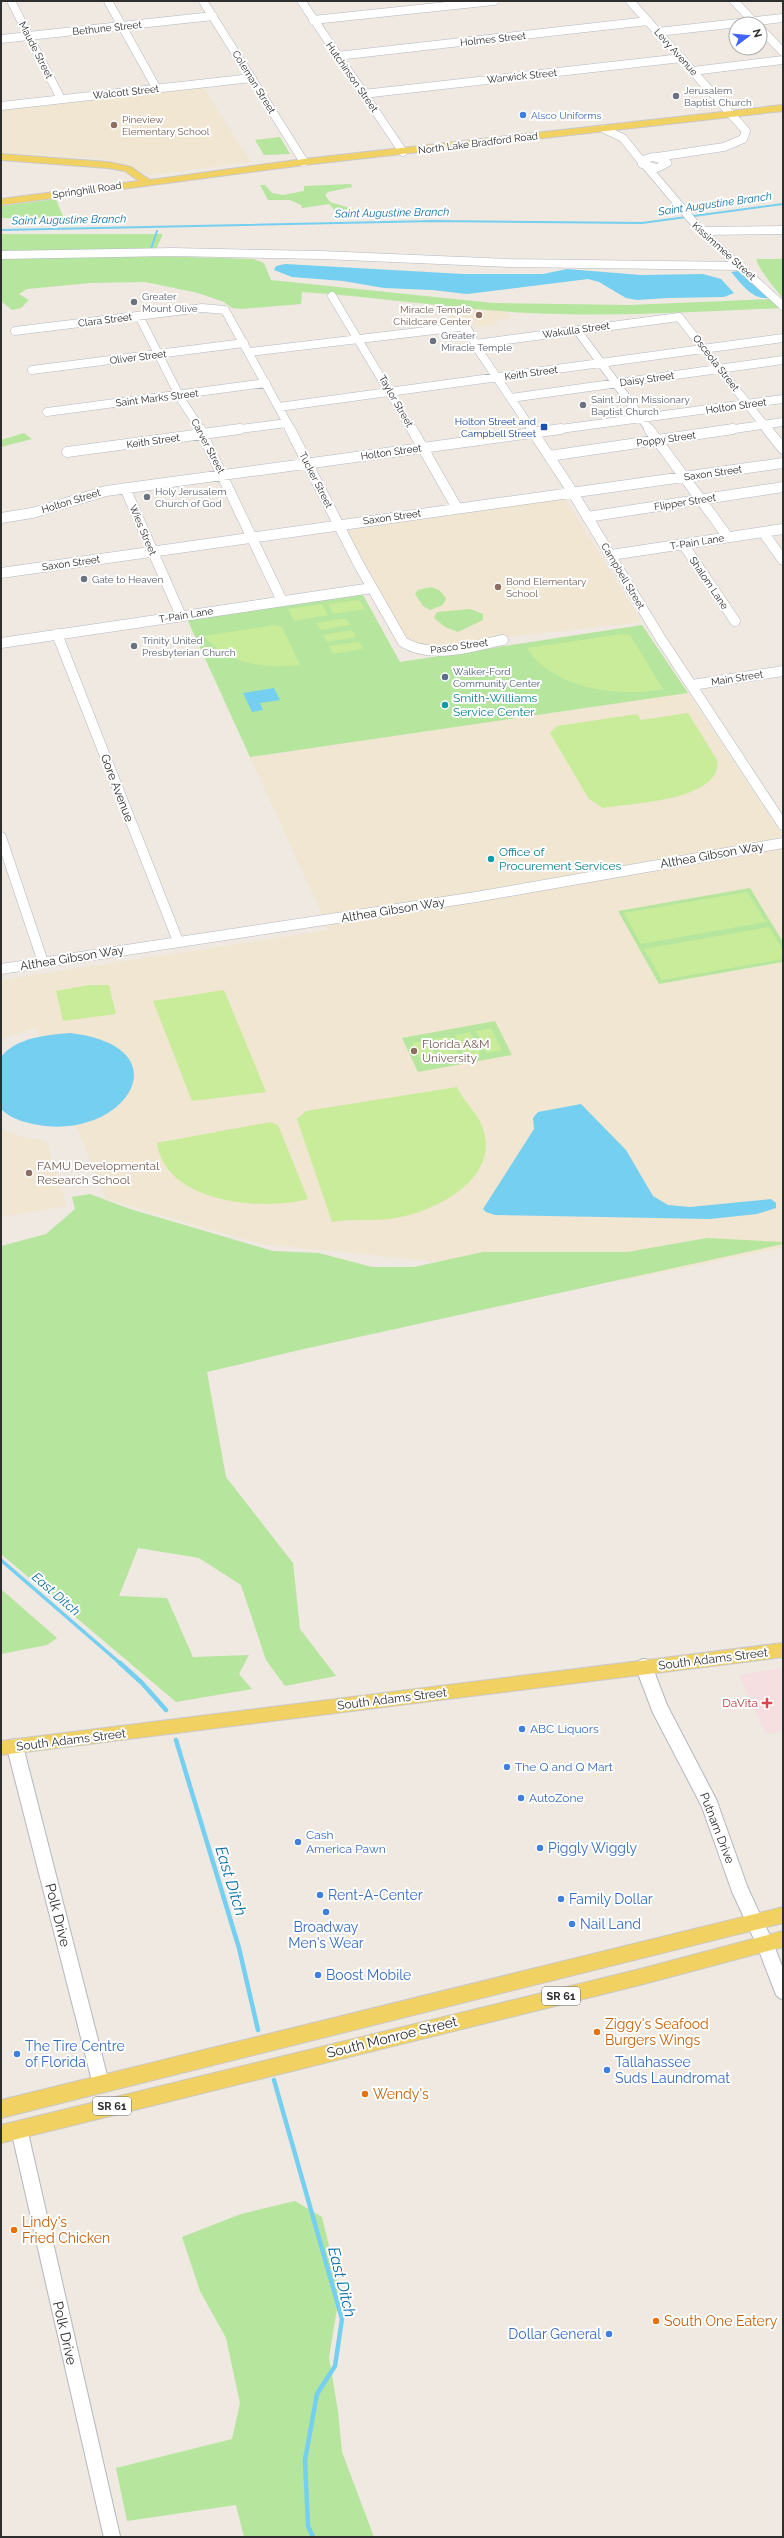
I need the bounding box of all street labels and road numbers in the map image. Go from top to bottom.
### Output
street label: Bethune Street [72,19,143,37]
street label: Maude Street [17,20,55,81]
street label: Levy Avenue [652,26,700,78]
street label: Holmes Street [460,30,527,48]
street label: Hutchinson Street [324,40,381,115]
street label: Coleman Street [230,48,278,116]
street label: Warwick Street [486,67,558,85]
street label: Walcott Street [92,83,160,101]
street label: North Lake Bradford Road [417,130,539,156]
street label: Springhill Road [52,180,122,200]
street label: Kissimmee Street [690,220,758,283]
street label: Clara Street [77,311,133,329]
street label: Wakulla Street [542,320,611,340]
street label: Osceola Street [691,333,742,394]
street label: Oliver Street [109,348,168,366]
street label: Keith Street [504,364,559,382]
street label: Daisy Street [619,370,676,388]
street label: Taylor Street [377,373,416,429]
street label: Saint Marks Street [115,387,200,409]
street label: Holton Street [705,396,768,416]
street label: Carver Street [189,417,227,476]
street label: Poppy Street [636,429,697,449]
street label: Keith Street [126,432,181,450]
street label: Holton Street [360,442,423,462]
street label: Tucker Street [297,450,335,510]
street label: Saxon Street [683,463,743,483]
street label: Holton Street [40,487,103,515]
street label: Flipper Street [653,492,717,512]
street label: Wies Street [127,503,159,557]
street label: Saxon Street [362,507,422,527]
street label: T-Pain Lane [669,532,725,552]
street label: Campbell Street [599,541,647,612]
street label: Saxon Street [41,553,101,573]
street label: Shalom Lane [687,555,731,611]
street label: T-Pain Lane [158,605,214,625]
street label: Pasco Street [429,636,489,655]
street label: Main Street [710,668,764,688]
street label: Gore Avenue [98,752,136,824]
street label: Althea Gibson Way [659,839,765,871]
street label: Althea Gibson Way [340,895,446,925]
street label: Althea Gibson Way [19,943,125,973]
street label: South Adams Street [657,1645,769,1673]
street label: South Adams Street [336,1685,448,1713]
street label: South Adams Street [15,1726,127,1754]
street label: Putnam Drive [697,1791,737,1865]
street label: Polk Drive [42,1881,74,1949]
road number: SR 61 [542,1987,580,2005]
street label: South Monroe Street [325,2013,459,2061]
road number: SR 61 [93,2097,131,2115]
street label: Polk Drive [50,2299,80,2367]

